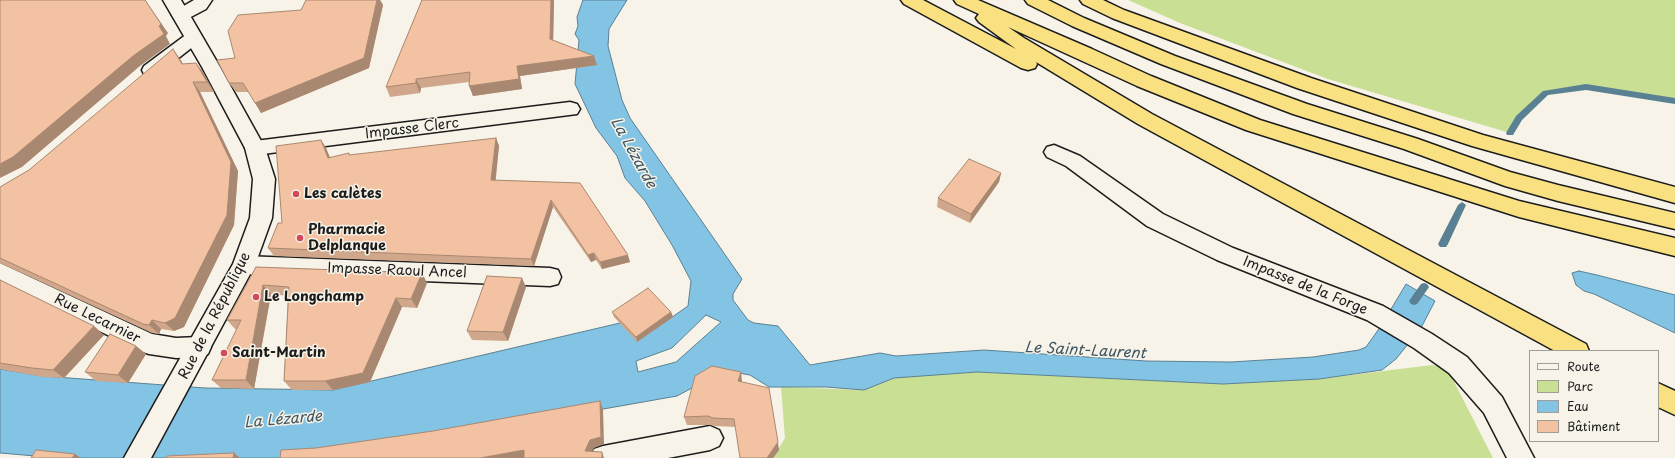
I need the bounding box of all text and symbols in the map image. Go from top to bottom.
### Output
water label: La Lézarde [606,114,660,192]
street label: Impasse Clerc [364,115,460,143]
place label: Les calètes [304,186,382,202]
marker: Les calètes [291,189,301,199]
place label: Pharmacie Delplanque [308,222,386,254]
marker: Pharmacie Delplanque [295,233,305,243]
street label: Rue de la République [176,250,254,382]
street label: Impasse de la Forge [1240,253,1370,319]
street label: Impasse Raoul Ancel [327,260,467,282]
place label: Le Longchamp [264,289,364,305]
street label: Rue Lecarnier [51,291,143,347]
marker: Le Longchamp [251,292,261,302]
water label: Le Saint-Laurent [1024,339,1146,363]
place label: Saint-Martin [232,345,326,361]
marker: Saint-Martin [219,348,229,358]
legend [1529,350,1659,442]
text: Route [1567,357,1600,375]
text: Parc [1567,377,1593,395]
text: Eau [1567,397,1589,415]
water label: La Lézarde [243,408,323,432]
text: Bâtiment [1567,417,1620,435]

